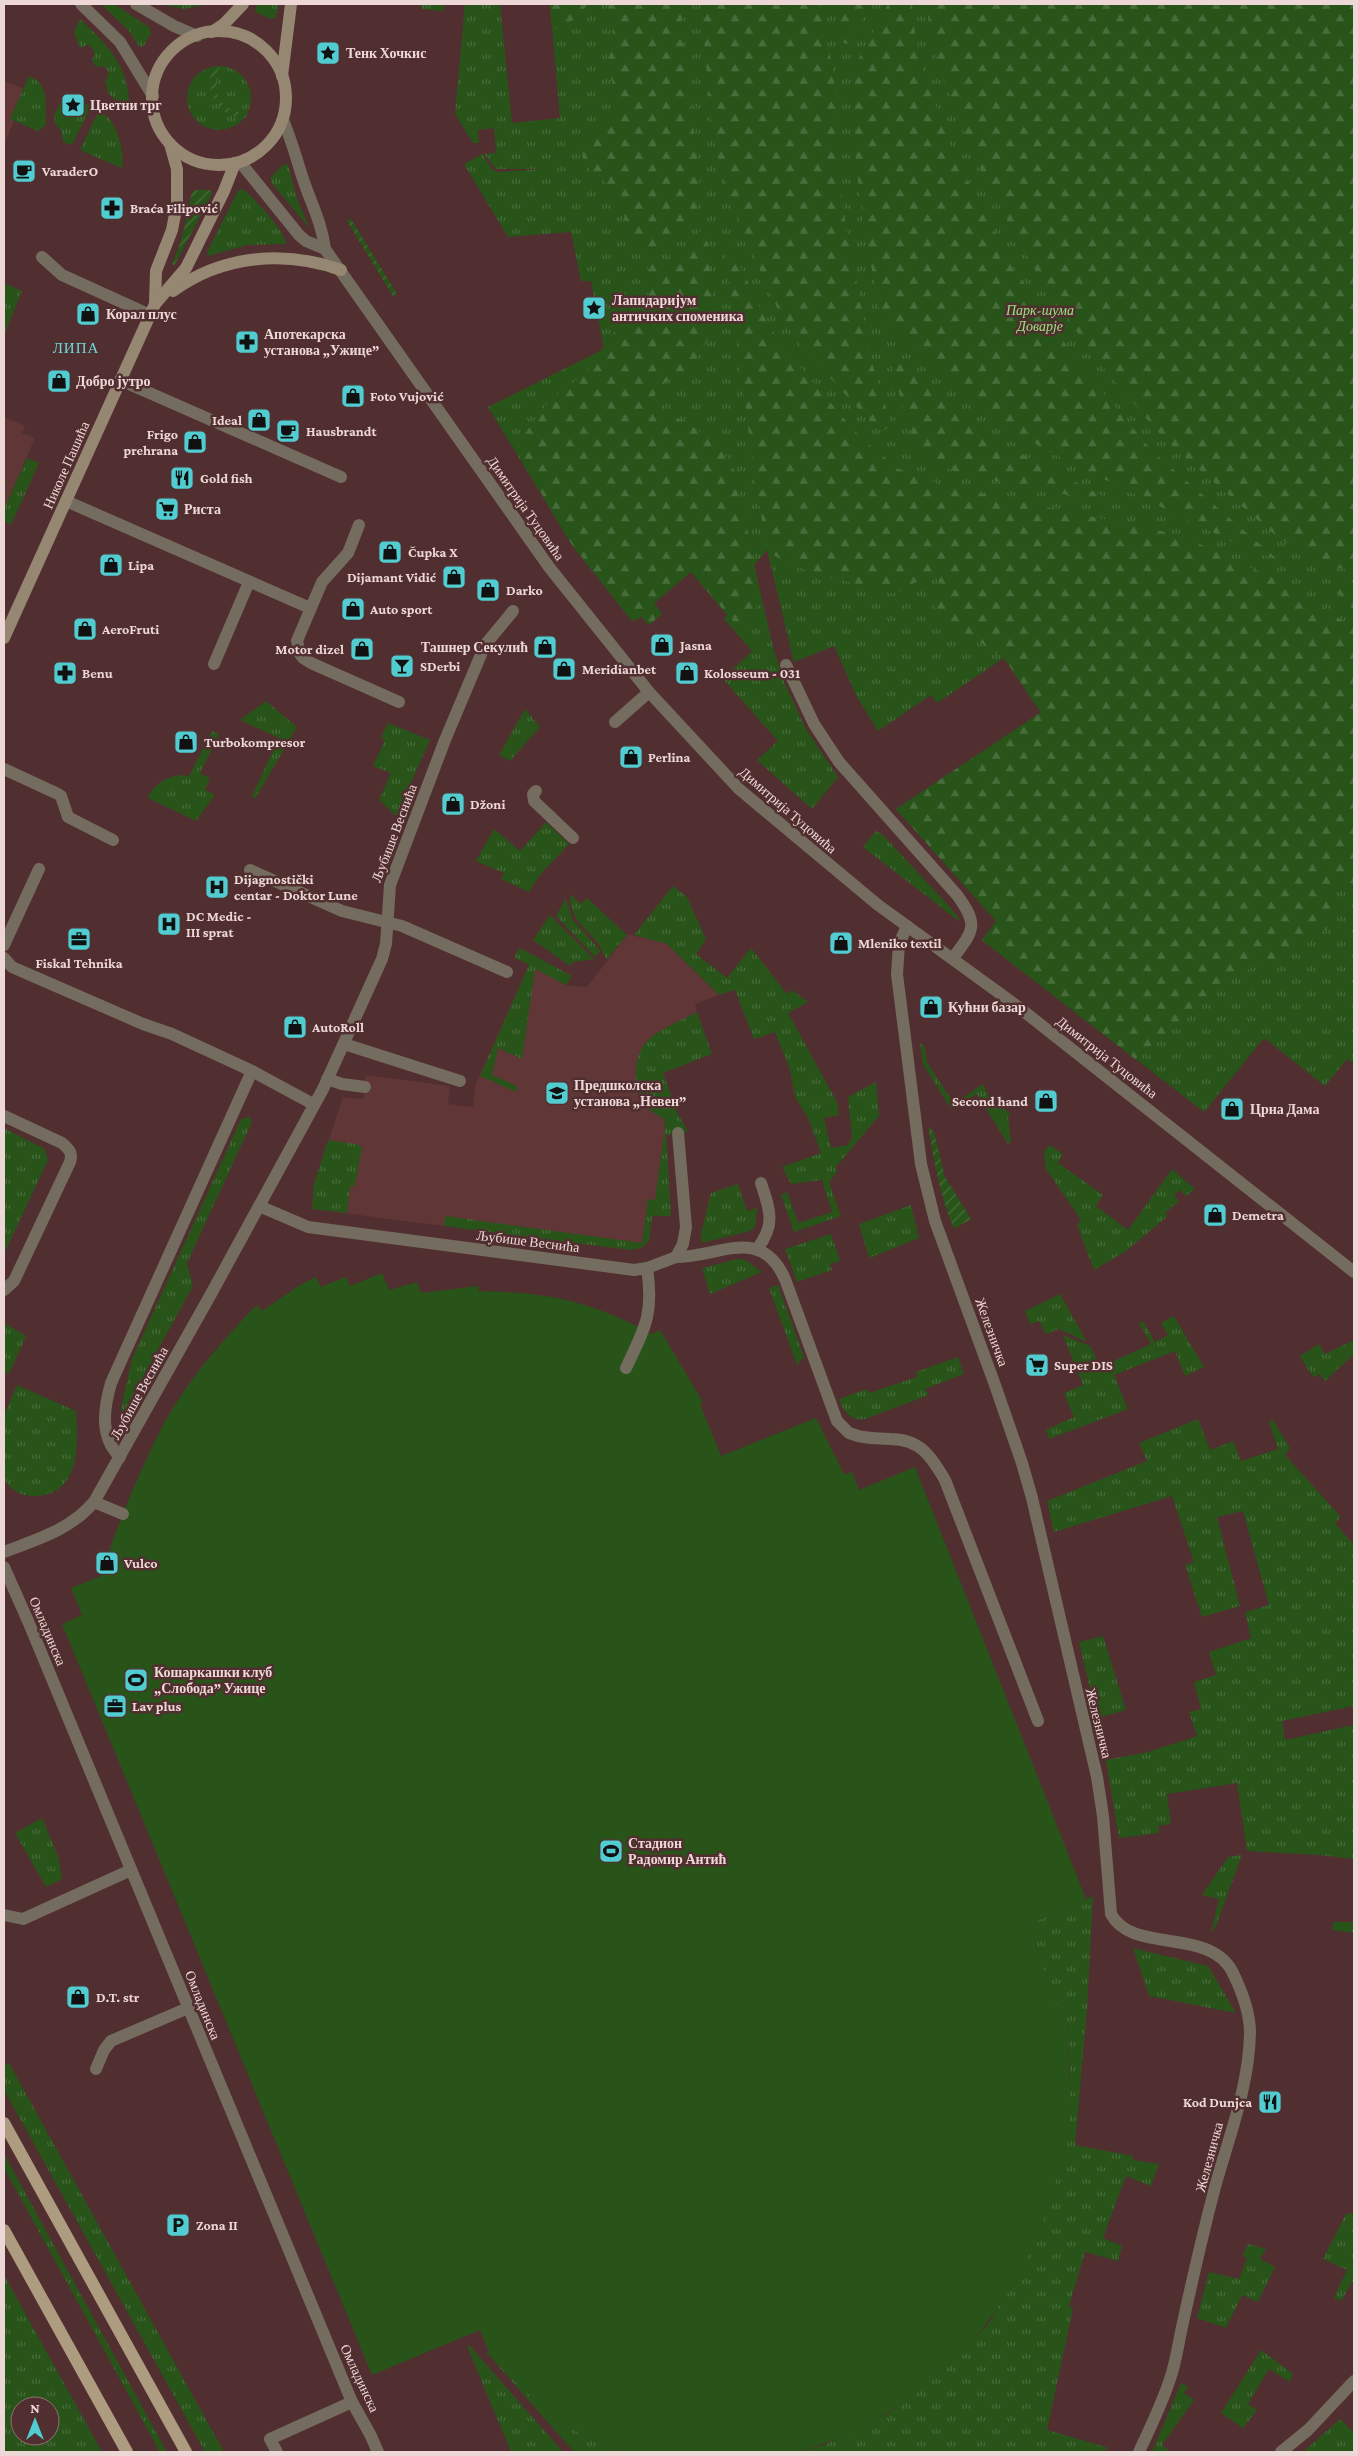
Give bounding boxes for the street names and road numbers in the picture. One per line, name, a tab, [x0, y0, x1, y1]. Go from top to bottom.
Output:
street label: Николе Пашића	[40, 418, 93, 511]
street label: Димитрија Туцовића	[484, 453, 568, 564]
street label: Димитрија Туцовића	[736, 763, 840, 857]
street label: Љубише Веснића	[368, 781, 420, 884]
street label: Димитрија Туцовића	[1053, 1013, 1161, 1102]
street label: Љубише Веснића	[476, 1227, 581, 1255]
street label: Железничка	[972, 1296, 1012, 1369]
street label: Љубише Веснића	[107, 1343, 171, 1442]
street label: Омладинска	[26, 1594, 70, 1669]
street label: Железничка	[1083, 1686, 1116, 1761]
street label: Омладинска	[182, 1968, 224, 2043]
street label: Железничка	[1192, 2120, 1226, 2194]
street label: Омладинска	[337, 2341, 383, 2415]

